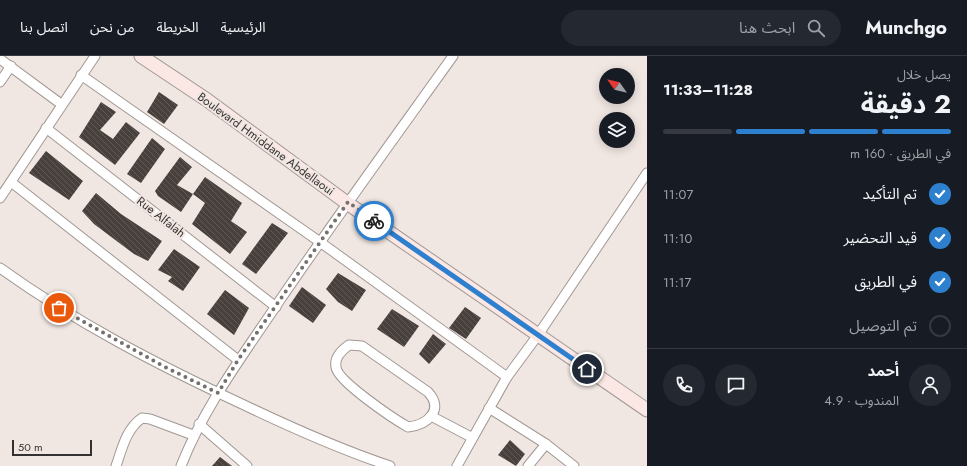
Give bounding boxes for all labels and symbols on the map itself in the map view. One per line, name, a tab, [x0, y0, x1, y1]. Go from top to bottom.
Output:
north arrow	[599, 68, 635, 104]
street label: Boulevard Hmiddane Abdellaoui	[194, 88, 338, 200]
street label: Rue Alfalah	[133, 192, 189, 242]
courier	[354, 201, 394, 241]
pin	[42, 291, 76, 325]
pin	[570, 352, 604, 386]
scale bar	[12, 438, 92, 457]

